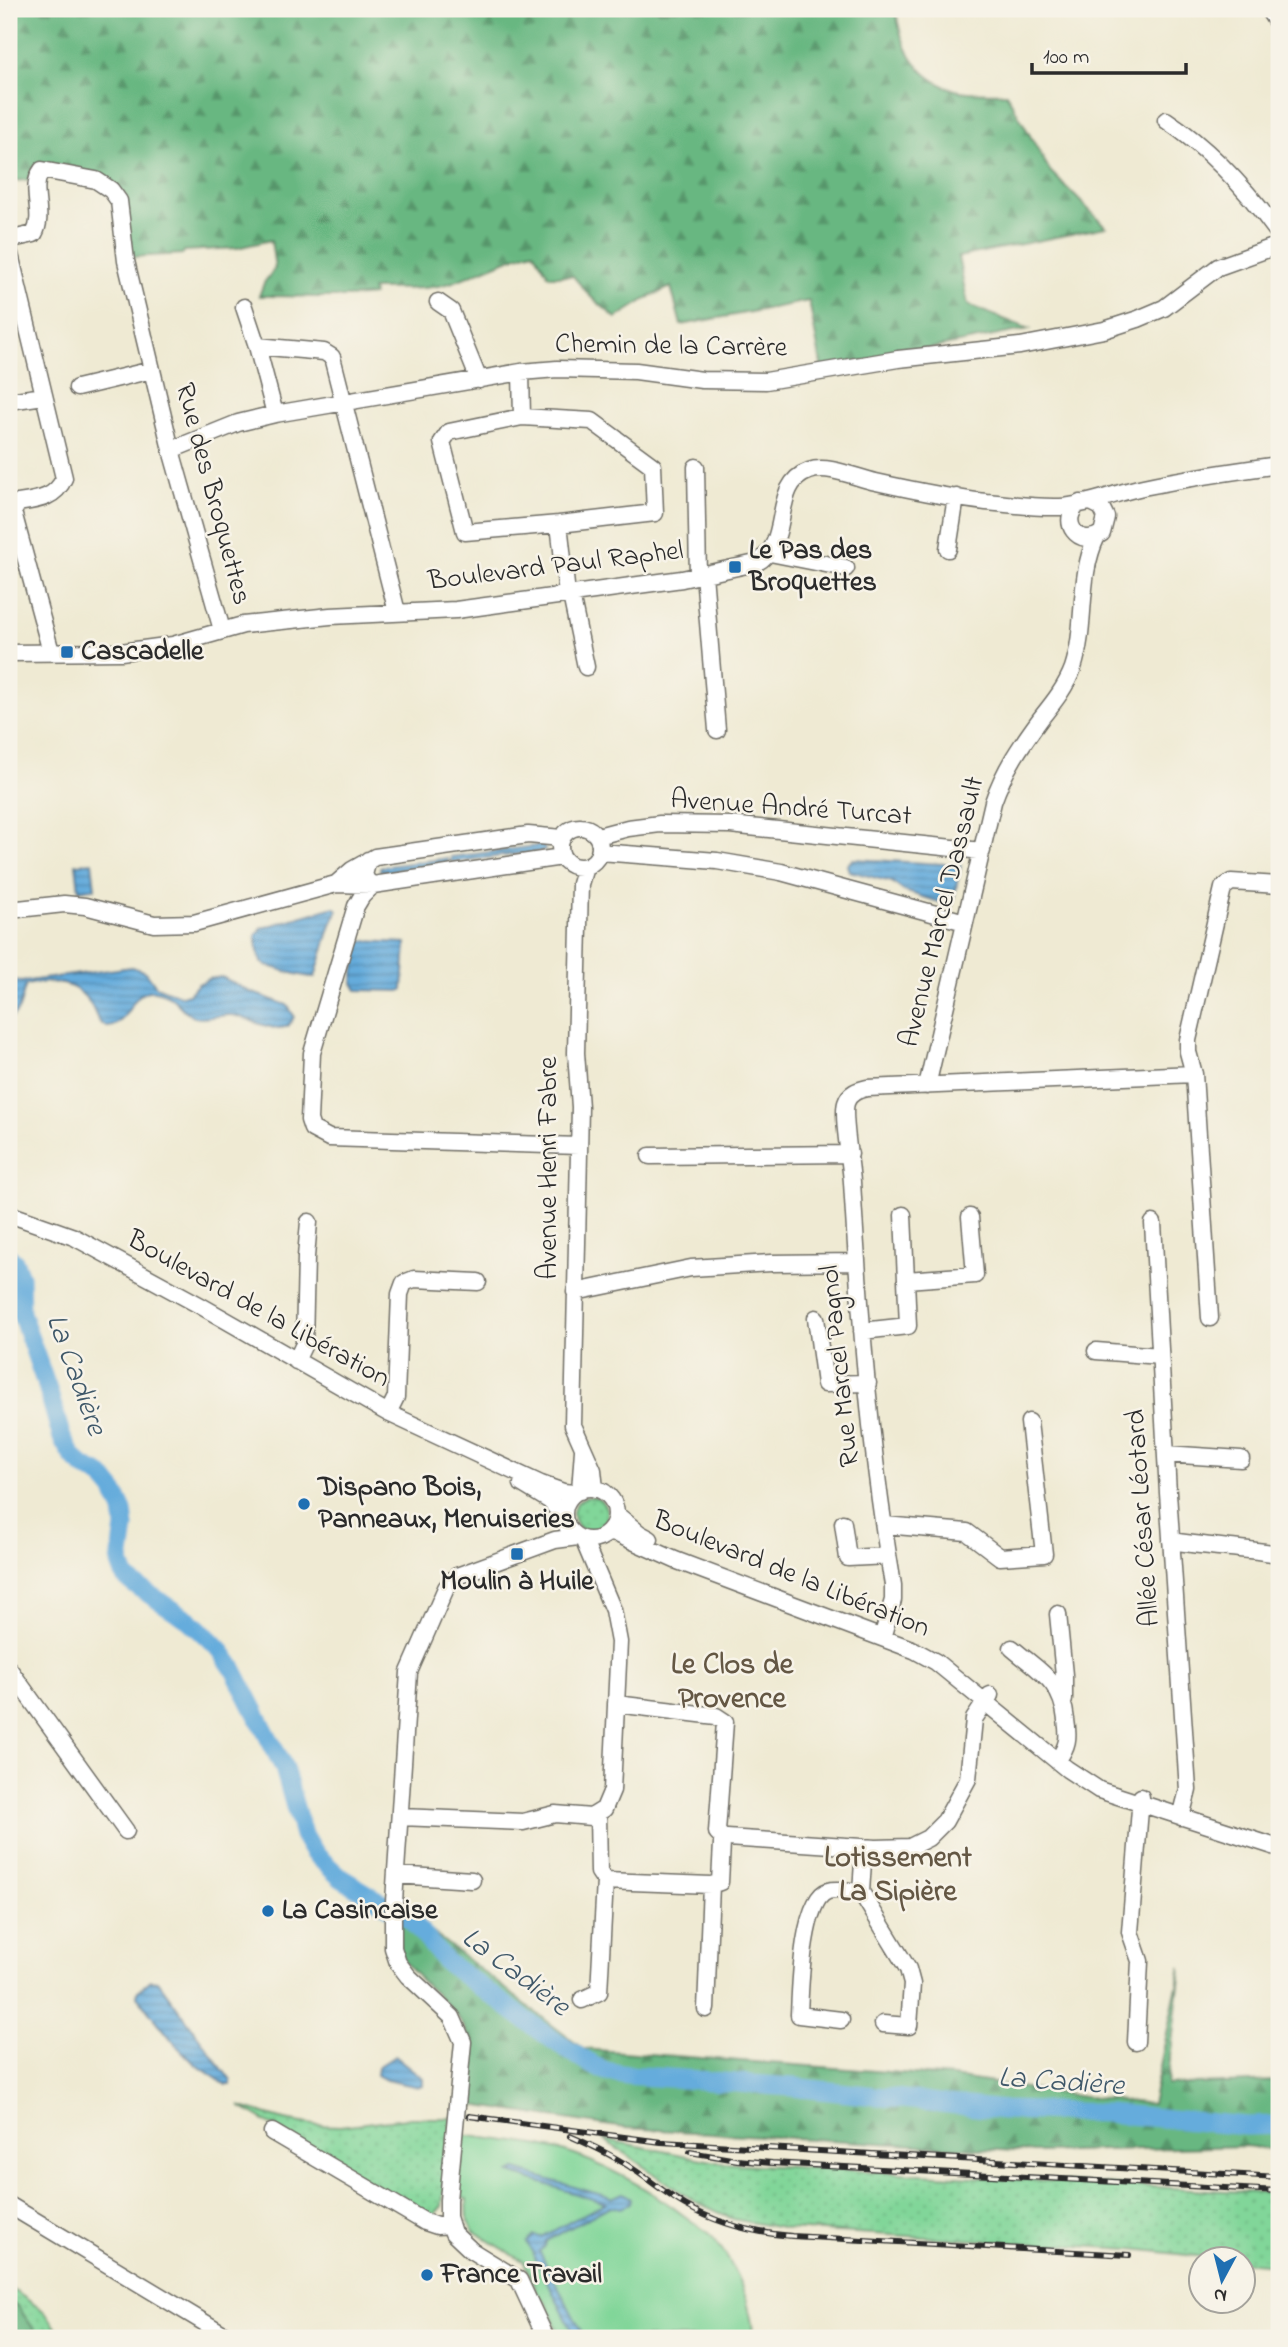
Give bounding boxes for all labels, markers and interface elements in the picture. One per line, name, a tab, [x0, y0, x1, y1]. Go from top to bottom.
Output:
scale bar	[1032, 32, 1186, 76]
text: 100 m	[1043, 43, 1089, 73]
street label: Chemin de la Carrère	[554, 324, 788, 370]
street label: Rue des Broquettes	[163, 378, 261, 610]
street label: Boulevard Paul Raphel	[425, 531, 686, 603]
place label: Le Pas des Broquettes	[747, 531, 877, 604]
marker: Le Pas des Broquettes	[727, 559, 743, 575]
place label: Cascadelle	[81, 632, 205, 673]
marker: Cascadelle	[59, 644, 75, 660]
street label: Avenue Marcel Dassault	[890, 772, 996, 1052]
street label: Avenue André Turcat	[669, 780, 913, 838]
street label: Avenue Henri Fabre	[529, 1056, 570, 1280]
street label: Boulevard de la Libération	[118, 1220, 397, 1400]
street label: Rue Marcel Pagnol	[810, 1263, 872, 1469]
water label: La Cadière	[33, 1308, 118, 1443]
street label: Allée César Léotard	[1116, 1408, 1172, 1628]
place label: Dispano Bois, Panneaux, Menuiseries	[316, 1468, 575, 1541]
marker: Dispano Bois, Panneaux, Menuiseries	[296, 1496, 312, 1512]
street label: Boulevard de la Libération	[645, 1500, 936, 1649]
marker: Moulin à Huile	[509, 1546, 525, 1562]
place label: Moulin à Huile	[440, 1562, 595, 1603]
district label: Le Clos de Provence	[671, 1644, 795, 1722]
district label: Lotissement La Sipière	[824, 1837, 973, 1915]
place label: La Casincaise	[282, 1891, 439, 1932]
marker: La Casincaise	[260, 1903, 276, 1919]
water label: La Cadière	[451, 1918, 580, 2029]
water label: La Cadière	[997, 2057, 1127, 2109]
north arrow	[1186, 2246, 1256, 2316]
place label: France Travail	[439, 2255, 602, 2296]
marker: France Travail	[419, 2267, 435, 2283]
text: N	[1212, 2280, 1228, 2309]

